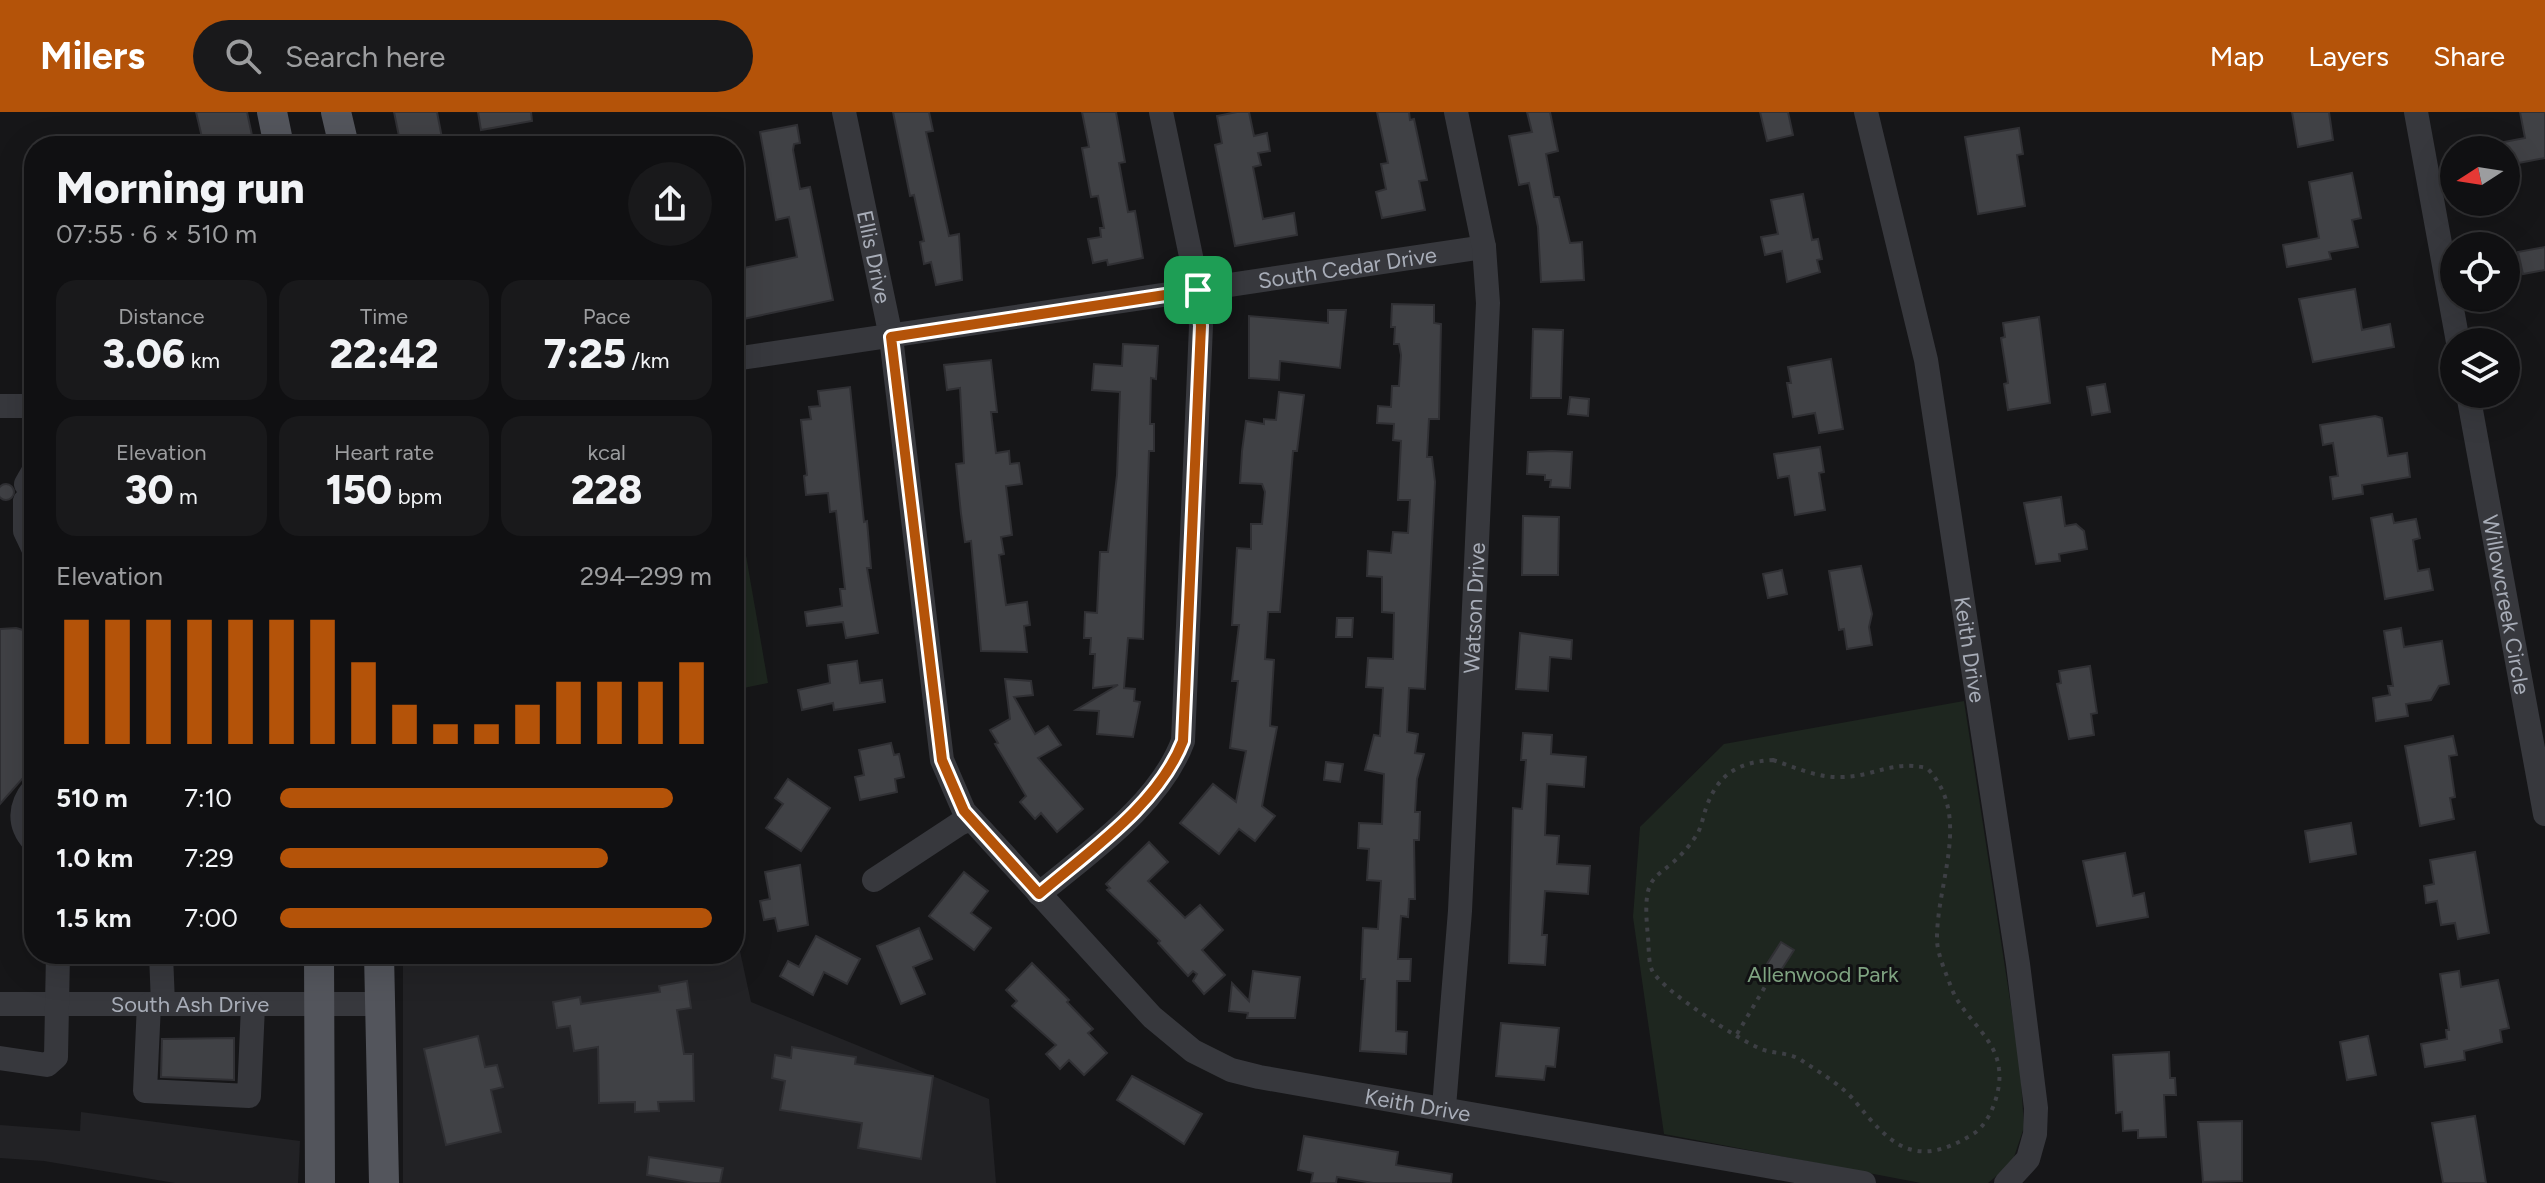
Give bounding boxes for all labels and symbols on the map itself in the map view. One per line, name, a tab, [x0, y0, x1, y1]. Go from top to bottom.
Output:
north arrow	[2440, 136, 2520, 216]
street label: Ellis Drive	[851, 208, 897, 306]
street label: South Cedar Drive	[1256, 241, 1438, 295]
pin	[1164, 256, 1232, 324]
street label: Willowcreek Circle	[2476, 513, 2536, 697]
street label: Watson Drive	[1458, 542, 1491, 674]
street label: Keith Drive	[1948, 595, 1991, 705]
park label: Allenwood Park	[1747, 961, 1899, 988]
street label: South Ash Drive	[111, 991, 269, 1018]
street label: Keith Drive	[1362, 1083, 1473, 1128]

